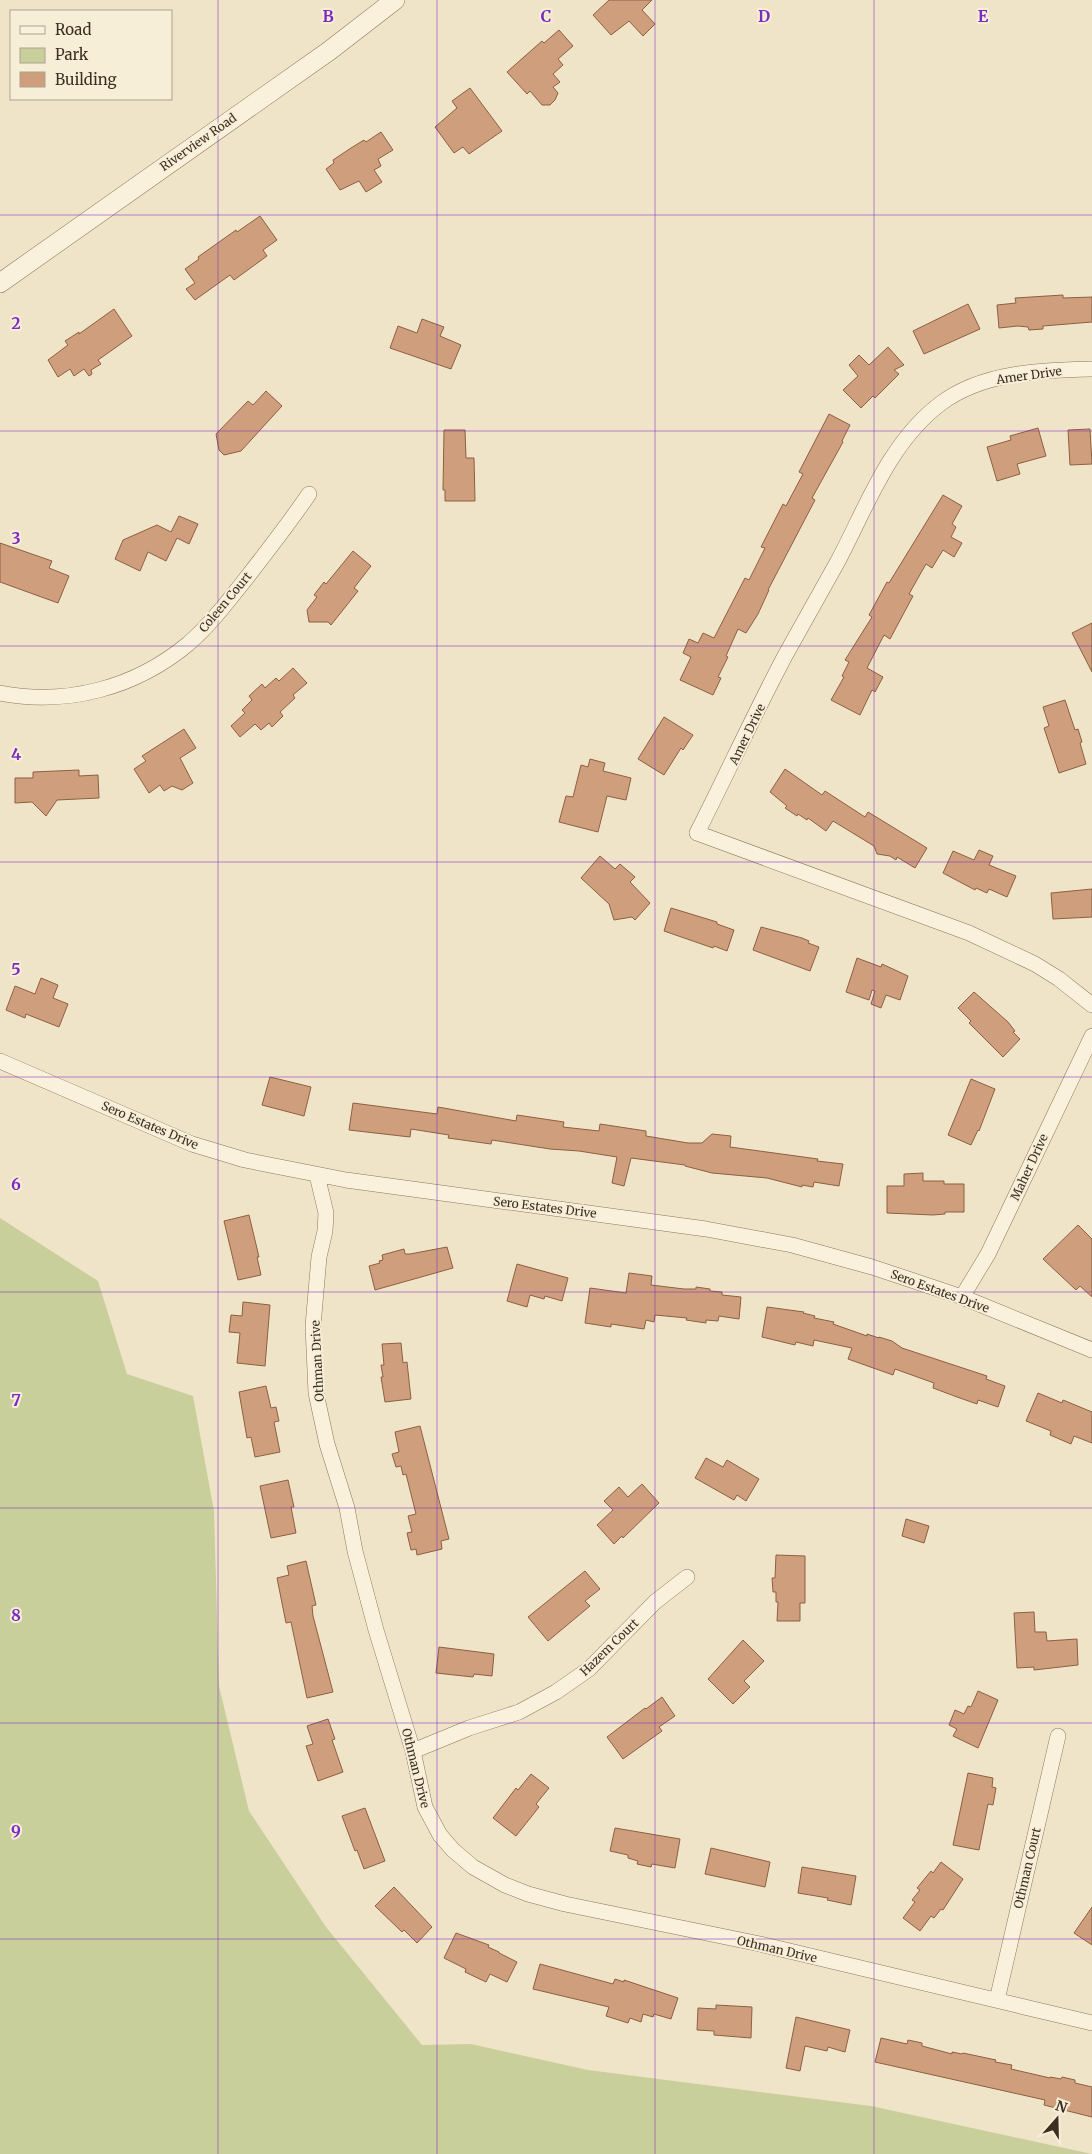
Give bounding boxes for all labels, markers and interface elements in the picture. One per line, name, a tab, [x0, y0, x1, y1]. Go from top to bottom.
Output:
text: B	[322, 6, 334, 26]
text: C	[541, 6, 551, 26]
text: D	[758, 6, 770, 26]
text: E	[978, 6, 989, 26]
legend	[10, 10, 172, 100]
text: Road	[55, 20, 91, 39]
text: Park	[55, 45, 89, 64]
text: Building	[55, 70, 117, 89]
street label: Riverview Road	[157, 110, 239, 174]
text: 2	[11, 313, 21, 333]
street label: Amer Drive	[994, 363, 1063, 387]
text: 3	[11, 528, 21, 548]
street label: Coleen Court	[195, 569, 255, 635]
street label: Amer Drive	[725, 701, 768, 768]
text: 4	[11, 744, 21, 764]
text: 5	[11, 959, 21, 979]
street label: Sero Estates Drive	[99, 1098, 201, 1152]
street label: Maher Drive	[1007, 1131, 1051, 1203]
text: 6	[11, 1174, 21, 1194]
street label: Sero Estates Drive	[492, 1193, 598, 1221]
street label: Sero Estates Drive	[889, 1266, 991, 1316]
street label: Othman Drive	[307, 1320, 327, 1402]
text: 7	[11, 1390, 21, 1410]
text: 8	[11, 1605, 21, 1625]
street label: Hazem Court	[577, 1615, 642, 1679]
street label: Othman Drive	[399, 1727, 433, 1809]
text: 9	[11, 1821, 21, 1841]
street label: Othman Court	[1010, 1826, 1044, 1910]
street label: Othman Drive	[736, 1933, 818, 1965]
north arrow	[1032, 2094, 1082, 2144]
text: N	[1053, 2096, 1070, 2117]

